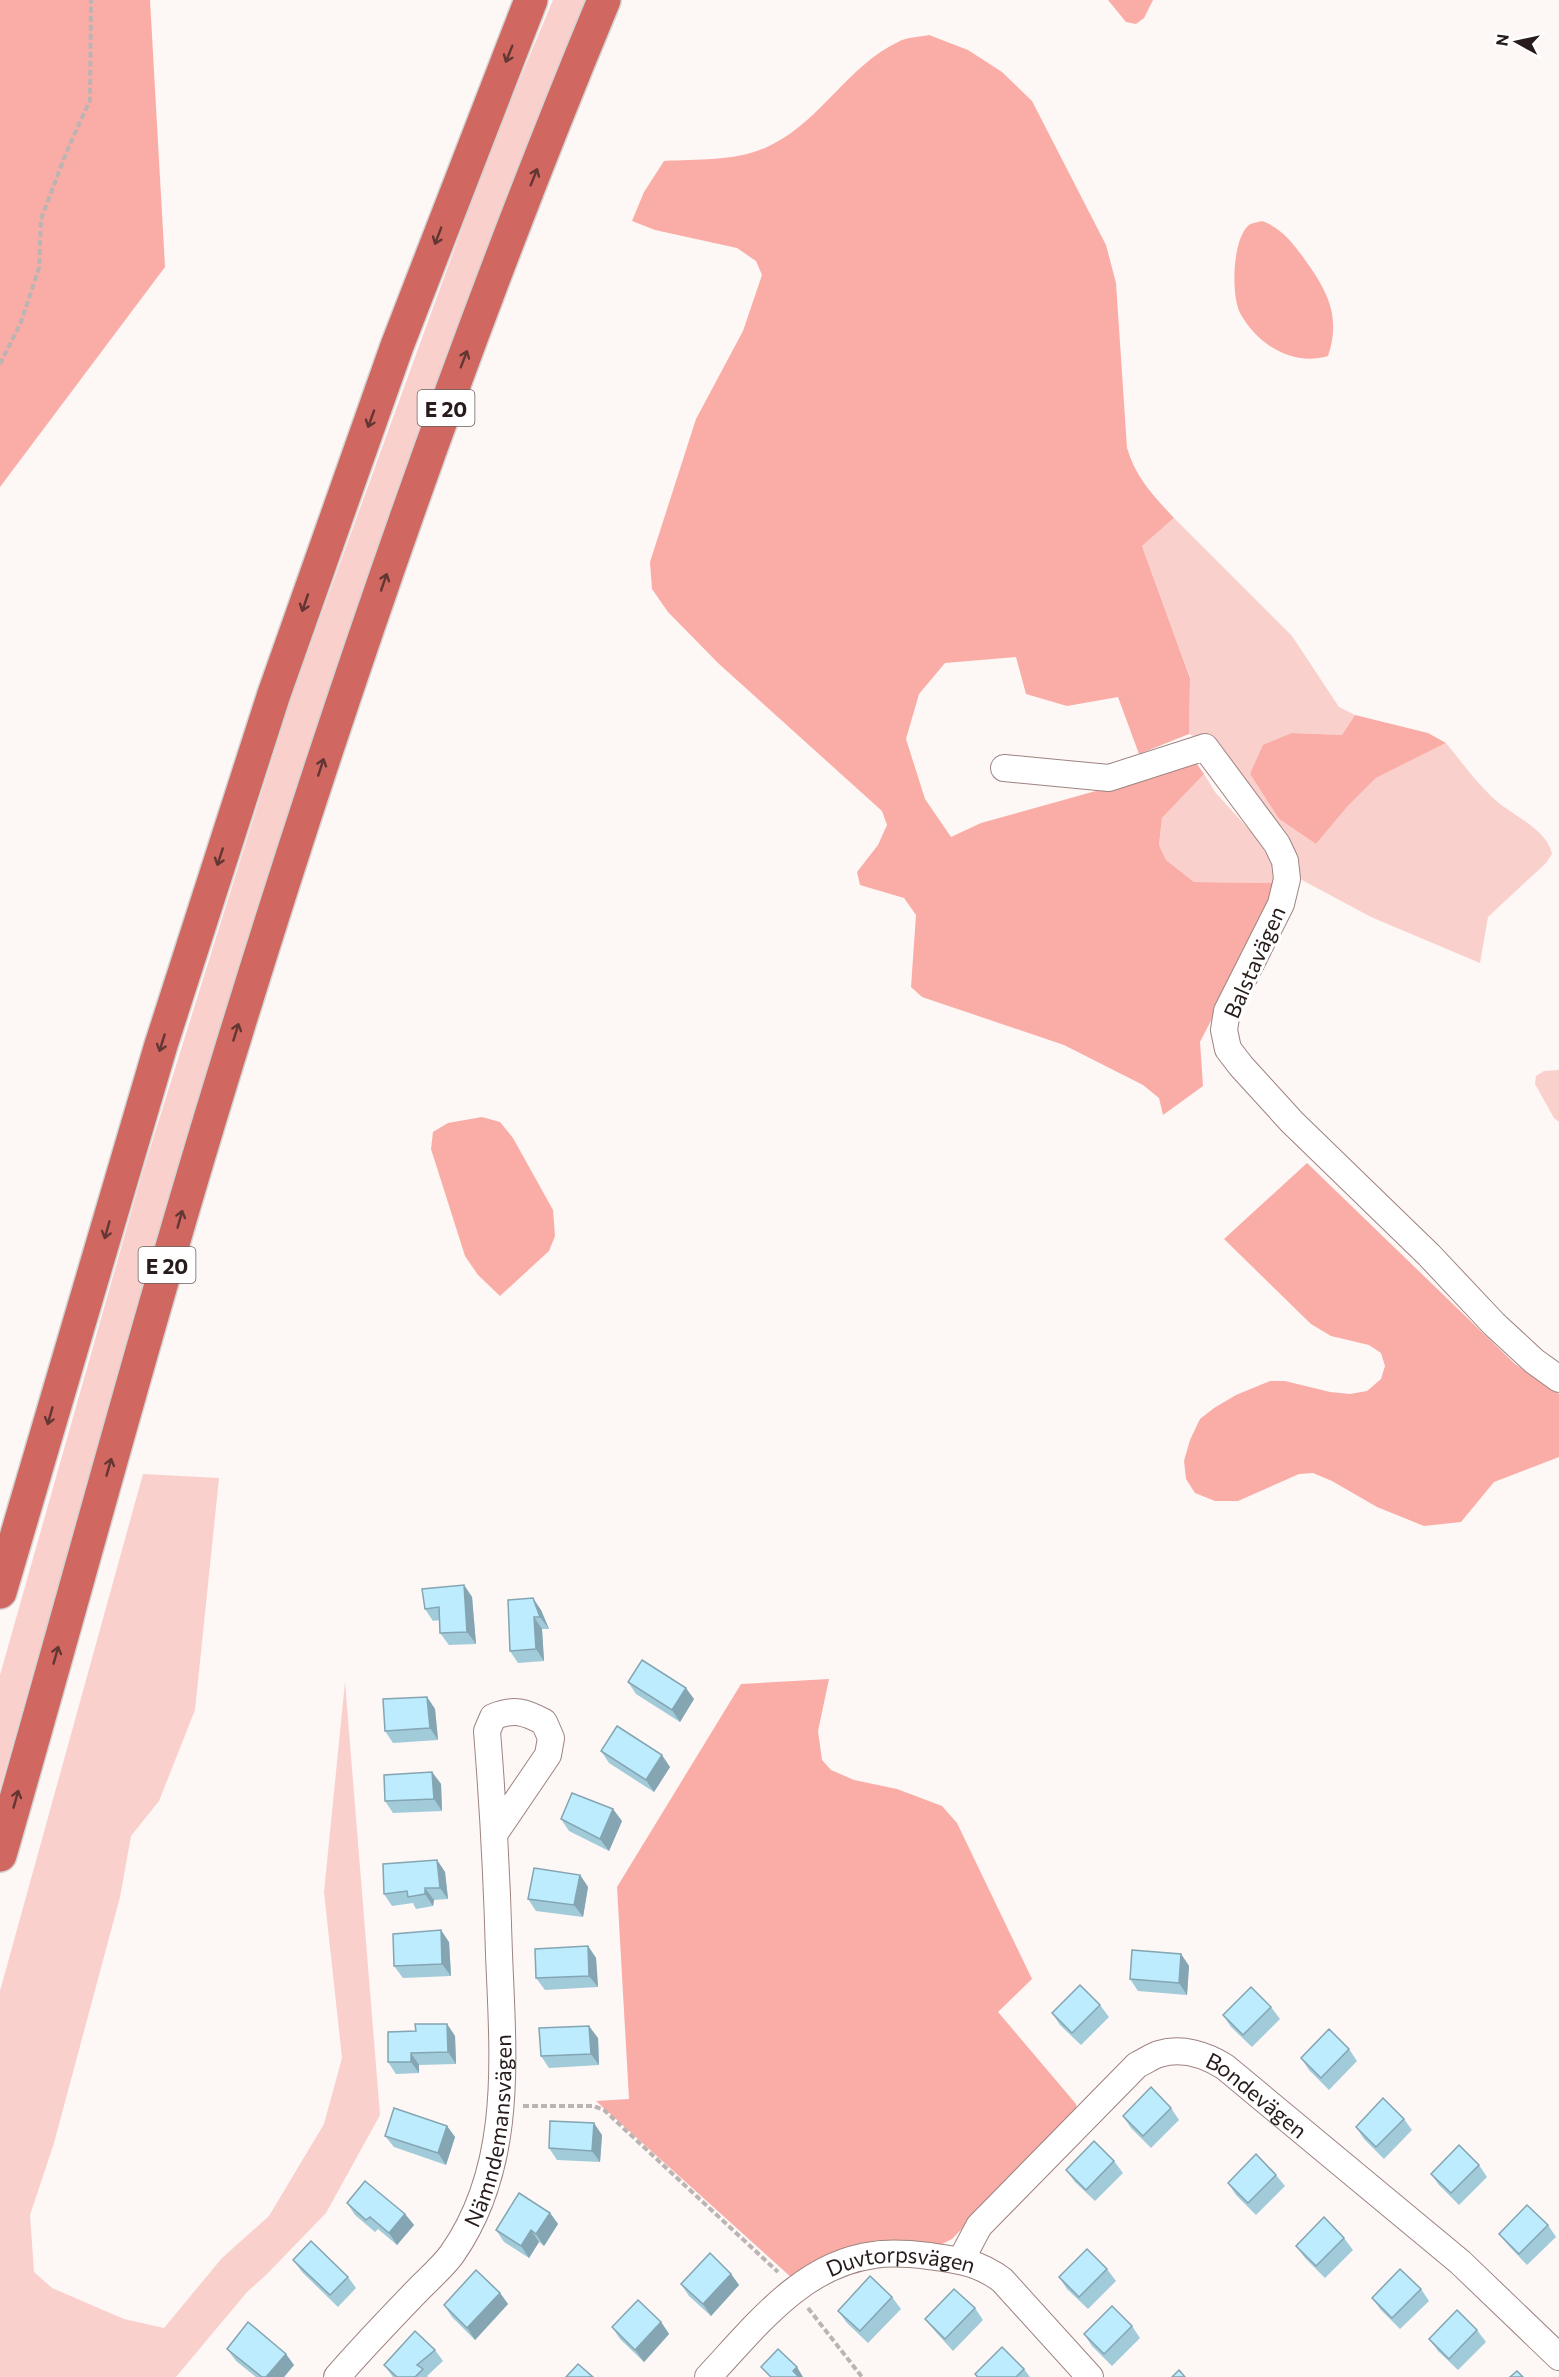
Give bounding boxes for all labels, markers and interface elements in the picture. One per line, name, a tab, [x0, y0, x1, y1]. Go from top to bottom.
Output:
north arrow	[1487, 12, 1547, 72]
text: N	[1491, 33, 1512, 47]
one-way arrow	[503, 45, 514, 63]
one-way arrow	[529, 168, 540, 187]
one-way arrow	[432, 226, 443, 245]
one-way arrow	[460, 350, 471, 369]
road number: E 20	[418, 390, 474, 426]
one-way arrow	[364, 409, 375, 428]
one-way arrow	[379, 573, 390, 592]
one-way arrow	[299, 593, 310, 612]
one-way arrow	[317, 758, 328, 777]
one-way arrow	[214, 847, 225, 866]
street label: Balstavägen	[1217, 902, 1291, 1022]
one-way arrow	[231, 1023, 242, 1042]
one-way arrow	[156, 1033, 167, 1052]
one-way arrow	[175, 1210, 186, 1229]
one-way arrow	[101, 1220, 112, 1239]
road number: E 20	[138, 1247, 195, 1283]
one-way arrow	[44, 1406, 55, 1425]
one-way arrow	[103, 1458, 115, 1477]
one-way arrow	[51, 1646, 62, 1665]
one-way arrow	[11, 1790, 22, 1809]
street label: Nämndemansvägen	[457, 2034, 516, 2231]
street label: Bondevägen	[1202, 2046, 1313, 2143]
street label: Duvtorpsvägen	[821, 2240, 979, 2282]

